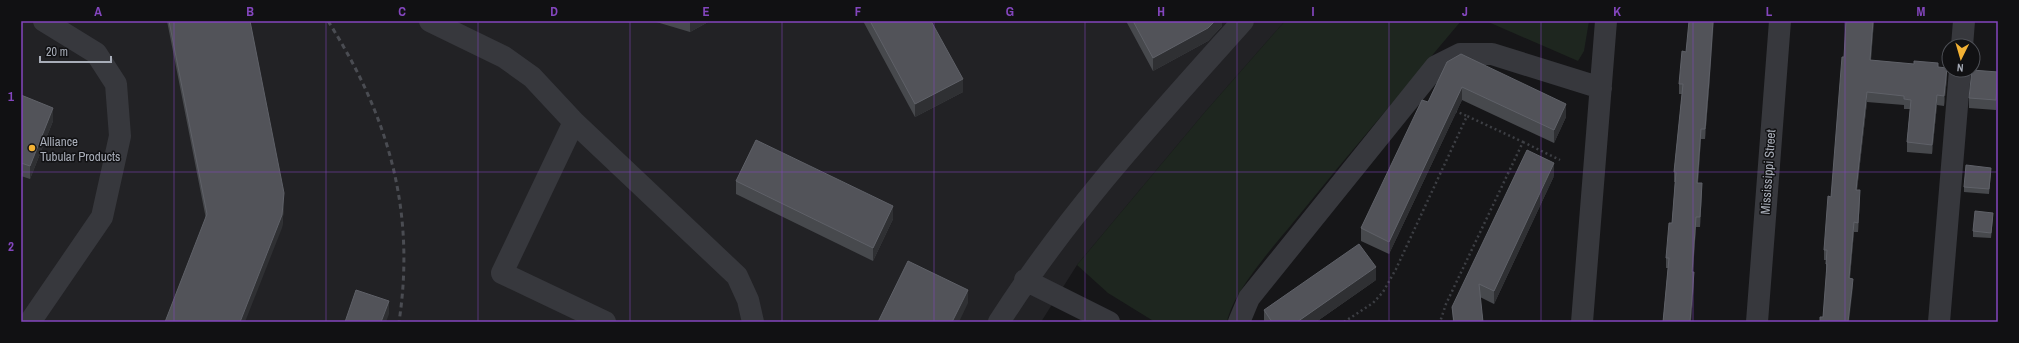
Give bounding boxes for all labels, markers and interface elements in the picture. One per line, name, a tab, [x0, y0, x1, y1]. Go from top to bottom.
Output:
text: A	[94, 3, 102, 20]
text: B	[246, 3, 254, 20]
text: C	[398, 3, 406, 20]
text: D	[550, 3, 558, 20]
text: E	[702, 3, 710, 20]
text: F	[855, 3, 862, 20]
text: G	[1006, 3, 1014, 20]
text: H	[1157, 3, 1165, 20]
text: I	[1312, 3, 1315, 20]
text: J	[1462, 3, 1468, 20]
text: K	[1613, 3, 1621, 20]
text: L	[1766, 3, 1773, 20]
text: M	[1917, 3, 1926, 20]
scale bar	[40, 38, 111, 64]
north arrow	[1941, 38, 1981, 78]
text: 20 m	[46, 44, 68, 60]
text: N	[1956, 61, 1964, 75]
text: 1	[8, 88, 14, 105]
street label: Mississippi Street	[1757, 129, 1779, 215]
place label: Alliance Tubular Products	[39, 133, 120, 165]
marker: Alliance Tubular Products	[27, 143, 37, 153]
text: 2	[8, 238, 14, 255]

